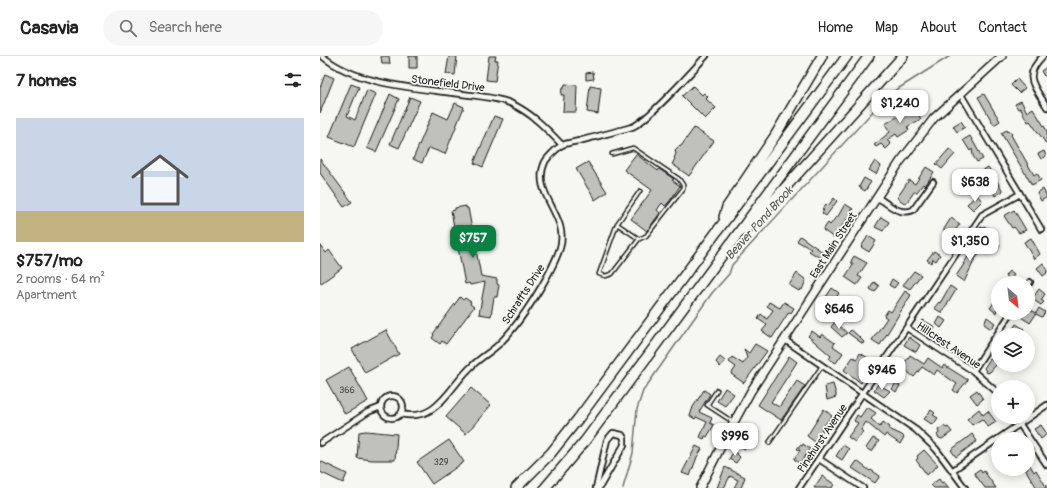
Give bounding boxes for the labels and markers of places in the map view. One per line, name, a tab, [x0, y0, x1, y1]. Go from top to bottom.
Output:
pin: $1,240	[867, 90, 933, 124]
pin: $638	[951, 169, 999, 203]
pin: $757	[449, 225, 497, 259]
pin: $1,350	[937, 228, 1003, 262]
pin: $646	[815, 296, 863, 330]
pin: $946	[858, 357, 906, 391]
pin: $996	[711, 423, 759, 457]

